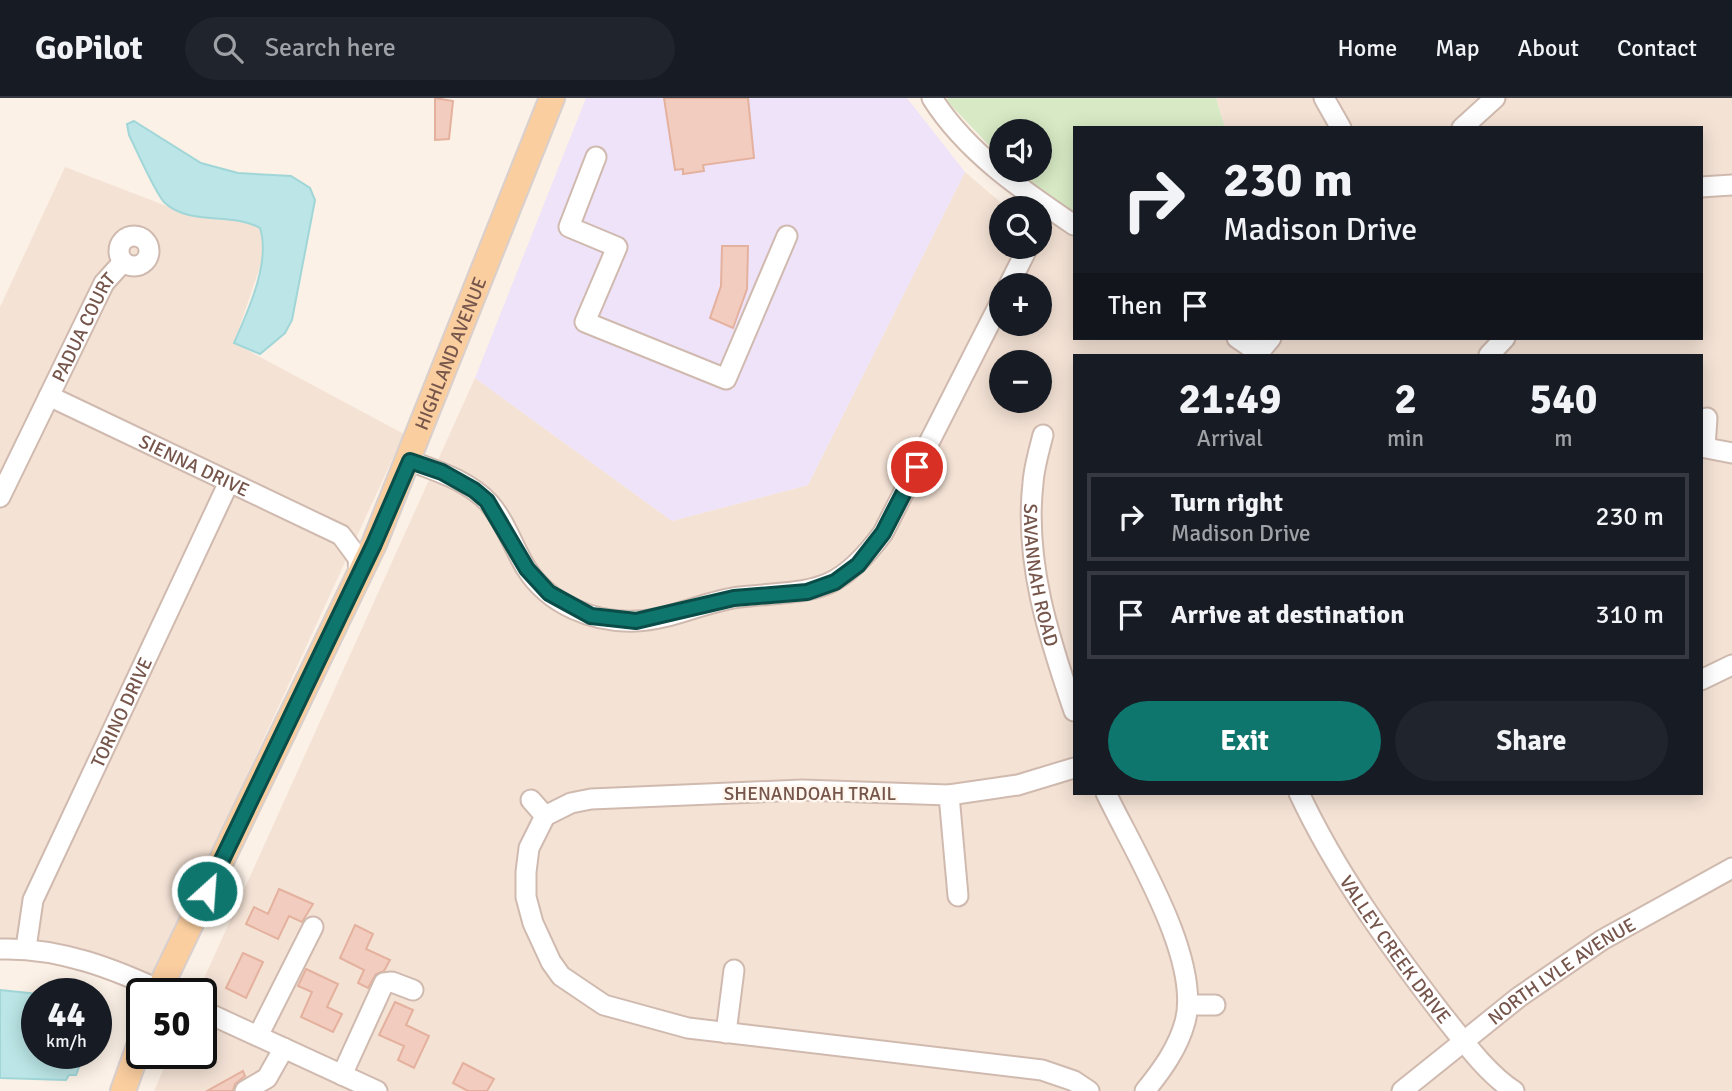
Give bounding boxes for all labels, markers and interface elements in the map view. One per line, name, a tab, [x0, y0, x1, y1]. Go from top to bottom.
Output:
search box	[185, 17, 675, 80]
text: GoPilot	[35, 28, 143, 69]
icon: search	[209, 29, 247, 67]
text: Search here	[265, 32, 396, 64]
text: Home	[1337, 33, 1397, 63]
text: Map	[1435, 33, 1480, 63]
text: About	[1518, 33, 1579, 63]
text: Contact	[1617, 33, 1697, 63]
map controls	[989, 119, 1052, 413]
button: sound	[989, 119, 1052, 182]
text: 230 m	[1223, 150, 1353, 210]
icon: right	[1108, 154, 1199, 245]
button: search	[989, 196, 1052, 259]
text: Madison Drive	[1223, 210, 1417, 249]
street label: PADUA COURT	[47, 267, 121, 386]
street label: HIGHLAND AVENUE	[410, 273, 492, 434]
button: +	[989, 273, 1052, 336]
icon: arrive	[1176, 287, 1214, 325]
text: Then	[1108, 290, 1162, 322]
button: −	[989, 350, 1052, 413]
text: 21:49	[1178, 374, 1282, 425]
text: 2	[1394, 374, 1417, 425]
text: 540	[1529, 374, 1598, 425]
text: Arrival	[1197, 424, 1263, 453]
text: min	[1387, 424, 1424, 453]
text: m	[1554, 424, 1573, 453]
street label: SIENNA DRIVE	[135, 430, 253, 503]
pin	[887, 437, 947, 497]
icon: arrive	[898, 448, 936, 486]
text: Turn right	[1171, 487, 1283, 519]
icon: right	[1112, 498, 1150, 536]
text: 230 m	[1595, 501, 1664, 533]
street label: SAVANNAH ROAD	[1018, 503, 1063, 649]
text: Madison Drive	[1171, 519, 1311, 548]
icon: arrive	[1112, 596, 1150, 634]
text: Arrive at destination	[1171, 599, 1404, 631]
text: 310 m	[1595, 599, 1664, 631]
street label: TORINO DRIVE	[86, 654, 158, 772]
button: Exit	[1108, 701, 1381, 781]
button: Share	[1395, 701, 1668, 781]
street label: SHENANDOAH TRAIL	[724, 782, 896, 806]
position arrow	[170, 854, 244, 928]
street label: VALLEY CREEK DRIVE	[1334, 871, 1456, 1029]
street label: NORTH LYLE AVENUE	[1483, 913, 1640, 1030]
speed limit sign: 50	[126, 978, 217, 1069]
text: 44	[48, 993, 85, 1036]
text: km/h	[46, 1030, 87, 1052]

